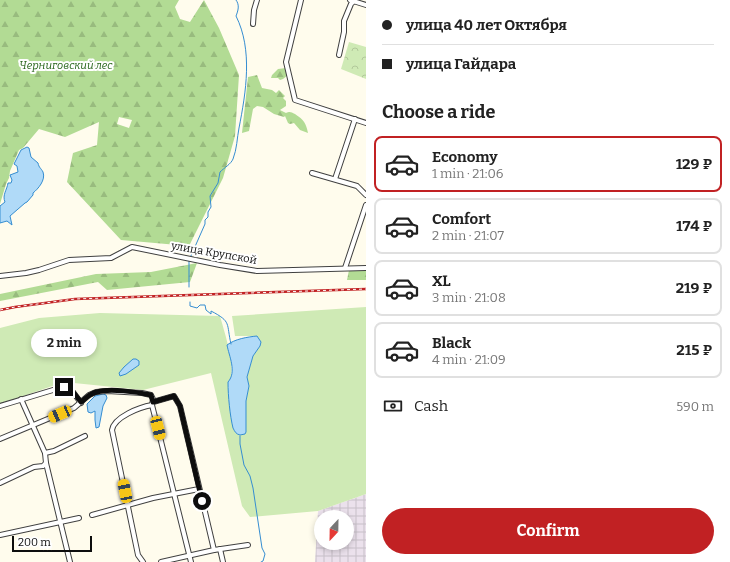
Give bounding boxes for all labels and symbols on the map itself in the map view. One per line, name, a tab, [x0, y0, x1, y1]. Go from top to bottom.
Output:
park label: Черниговский лес	[19, 59, 113, 72]
street label: улица Крупской	[169, 239, 258, 267]
callout: 2 min	[31, 329, 97, 357]
route end	[55, 378, 73, 396]
car	[47, 404, 73, 424]
car	[149, 415, 167, 441]
car	[117, 478, 133, 504]
route start	[193, 492, 211, 510]
north arrow	[314, 510, 354, 550]
scale bar	[12, 534, 92, 553]

